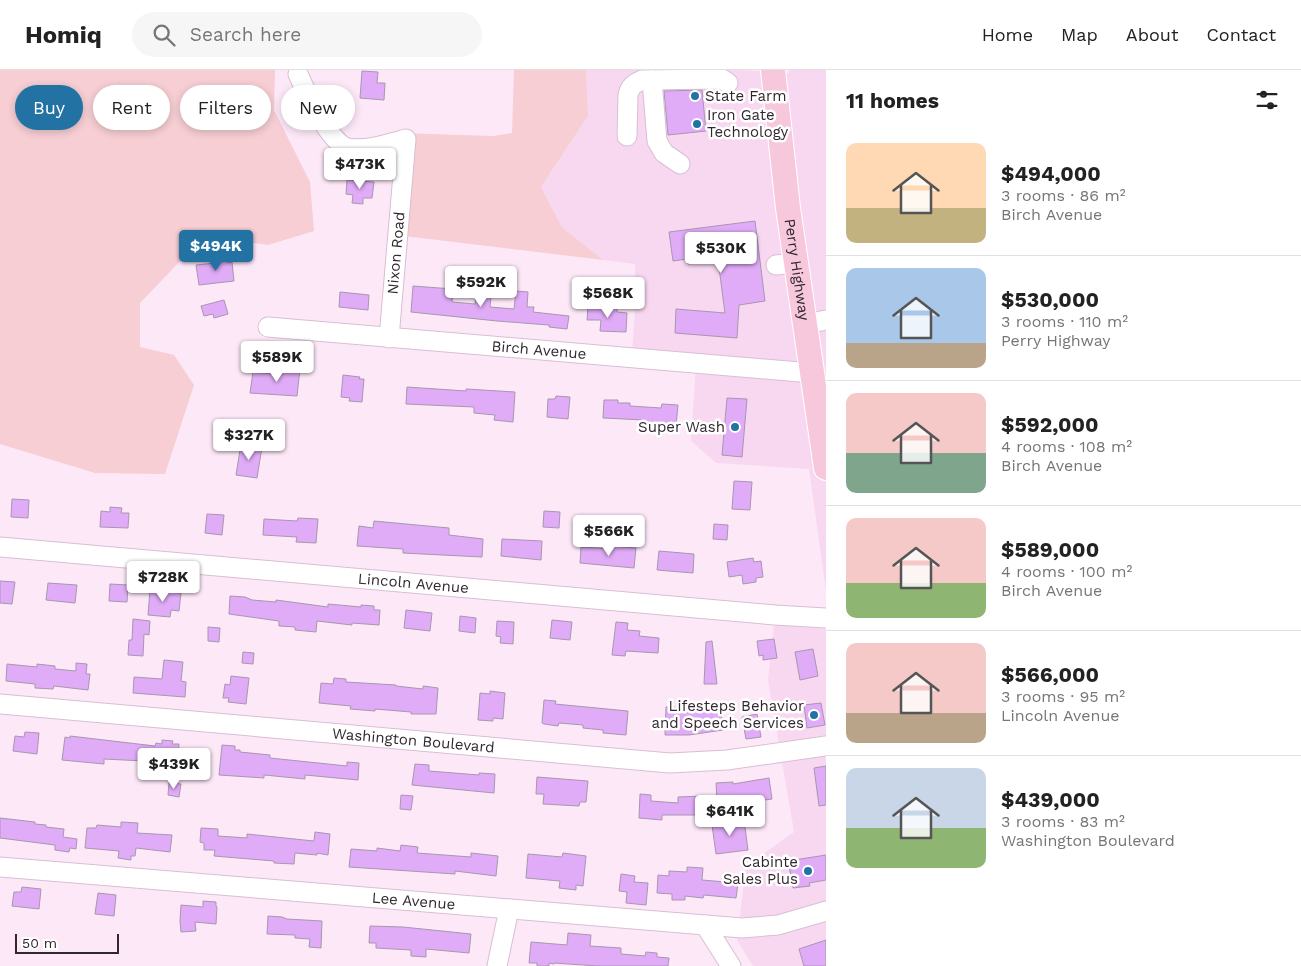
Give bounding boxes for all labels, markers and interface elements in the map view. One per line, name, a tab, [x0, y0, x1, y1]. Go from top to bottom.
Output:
search box	[132, 12, 482, 57]
text: Homiq	[25, 21, 102, 49]
icon: search	[150, 21, 178, 49]
text: Search here	[190, 23, 301, 46]
text: Home	[982, 24, 1033, 45]
text: Map	[1061, 24, 1098, 45]
text: About	[1126, 24, 1178, 45]
text: Contact	[1206, 24, 1276, 45]
chip: Buy	[15, 85, 83, 130]
chip: Rent	[93, 85, 170, 130]
chip: Filters	[180, 85, 271, 130]
chip: New	[281, 85, 355, 130]
icon: filters	[1253, 86, 1281, 114]
place label: State Farm	[705, 87, 786, 105]
text: 11 homes	[846, 88, 939, 113]
marker: State Farm	[689, 90, 701, 102]
place label: Iron Gate Technology	[707, 106, 789, 141]
marker: Iron Gate Technology	[691, 118, 703, 130]
pin: $473K	[325, 148, 395, 190]
text: $473K	[335, 154, 385, 173]
text: $494,000	[1001, 161, 1101, 186]
icon: home	[886, 163, 946, 223]
text: 3 rooms · 86 m²	[1001, 186, 1126, 205]
text: Birch Avenue	[1001, 205, 1102, 224]
street label: Nixon Road	[383, 211, 409, 295]
street label: Perry Highway	[781, 217, 813, 322]
pin: $494K	[181, 230, 251, 272]
pin: $530K	[686, 232, 756, 274]
text: $494K	[190, 236, 242, 255]
text: $530K	[696, 238, 746, 257]
pin: $592K	[446, 266, 516, 308]
text: $592K	[456, 272, 506, 291]
pin: $568K	[573, 276, 643, 319]
text: $568K	[583, 283, 633, 302]
text: $530,000	[1001, 287, 1099, 312]
icon: home	[886, 288, 946, 348]
text: 3 rooms · 110 m²	[1001, 312, 1128, 331]
text: Perry Highway	[1001, 331, 1111, 350]
street label: Birch Avenue	[491, 337, 587, 363]
pin: $589K	[242, 340, 312, 383]
text: $589K	[252, 347, 302, 366]
text: $592,000	[1001, 412, 1099, 437]
icon: home	[886, 413, 946, 473]
pin: $327K	[214, 418, 284, 461]
place label: Super Wash	[638, 418, 725, 436]
marker: Super Wash	[729, 421, 741, 433]
text: $327K	[224, 425, 274, 444]
text: 4 rooms · 108 m²	[1001, 437, 1132, 456]
text: Birch Avenue	[1001, 456, 1102, 475]
pin: $566K	[574, 514, 644, 557]
text: $566K	[584, 521, 634, 540]
text: $589,000	[1001, 537, 1099, 562]
icon: home	[886, 538, 946, 598]
pin: $728K	[128, 560, 198, 603]
text: 4 rooms · 100 m²	[1001, 562, 1132, 581]
text: $728K	[138, 567, 188, 586]
street label: Lincoln Avenue	[357, 569, 470, 597]
text: Birch Avenue	[1001, 581, 1102, 600]
text: $566,000	[1001, 662, 1099, 687]
icon: home	[886, 663, 946, 723]
text: 3 rooms · 95 m²	[1001, 687, 1125, 706]
place label: Lifesteps Behavior and Speech Services	[652, 697, 804, 732]
text: Lincoln Avenue	[1001, 706, 1120, 725]
marker: Lifesteps Behavior and Speech Services	[808, 709, 820, 721]
street label: Washington Boulevard	[331, 724, 495, 757]
pin: $439K	[139, 748, 209, 790]
text: $439K	[148, 754, 200, 773]
text: $439,000	[1001, 787, 1100, 812]
icon: home	[886, 788, 946, 848]
pin: $641K	[695, 794, 765, 837]
text: $641K	[706, 801, 754, 820]
text: 3 rooms · 83 m²	[1001, 812, 1125, 831]
text: Washington Boulevard	[1001, 831, 1175, 850]
place label: Cabinte Sales Plus	[723, 853, 798, 888]
marker: Cabinte Sales Plus	[802, 865, 814, 877]
street label: Lee Avenue	[371, 889, 456, 913]
scale bar	[15, 931, 119, 954]
text: 50 m	[22, 935, 57, 951]

